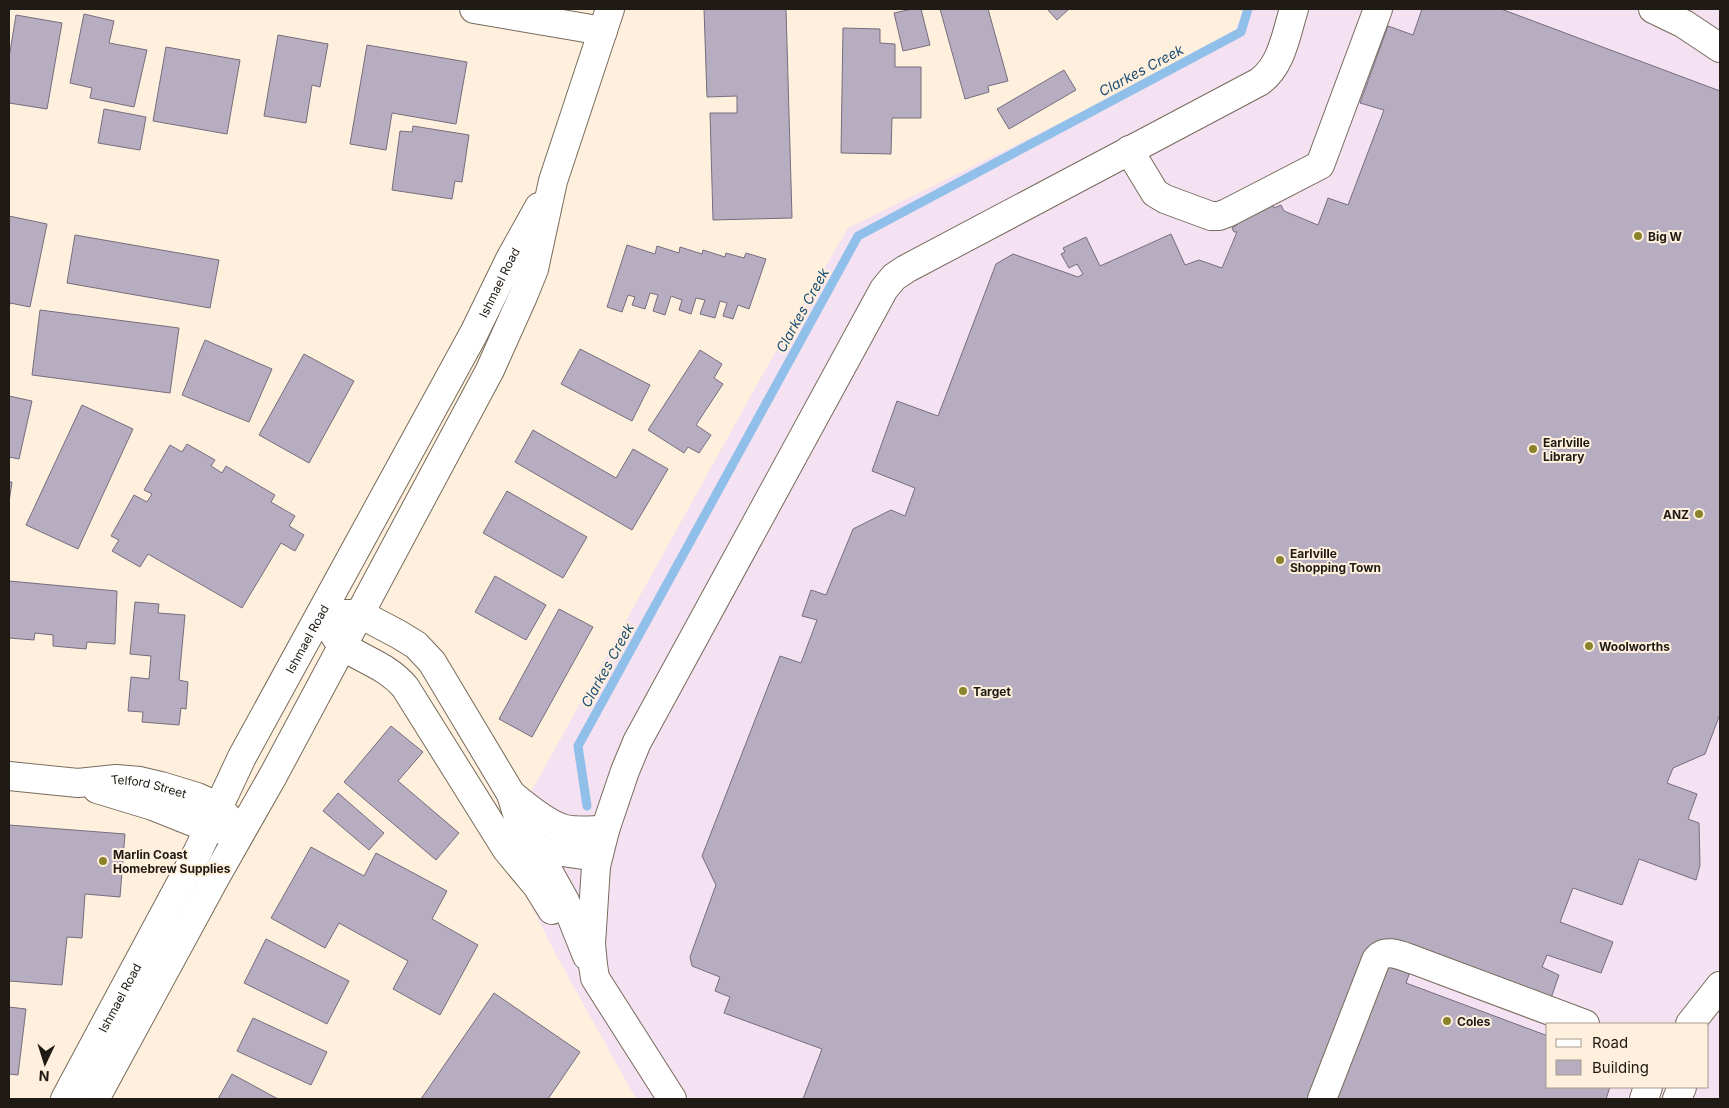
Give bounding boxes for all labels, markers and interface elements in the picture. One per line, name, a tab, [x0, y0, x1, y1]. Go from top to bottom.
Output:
water label: Clarkes Creek	[1096, 40, 1187, 99]
place label: Big W	[1648, 229, 1683, 244]
marker: Big W	[1632, 230, 1644, 242]
street label: Ishmael Road	[475, 245, 523, 320]
water label: Clarkes Creek	[772, 265, 832, 355]
place label: Earlville Library	[1543, 435, 1590, 464]
marker: Earlville Library	[1527, 443, 1539, 455]
place label: ANZ	[1663, 507, 1689, 522]
marker: ANZ	[1693, 508, 1705, 520]
place label: Earlville Shopping Town	[1290, 546, 1381, 575]
marker: Earlville Shopping Town	[1274, 554, 1286, 566]
street label: Ishmael Road	[282, 602, 332, 676]
water label: Clarkes Creek	[577, 620, 637, 710]
place label: Woolworths	[1599, 639, 1670, 654]
marker: Woolworths	[1583, 640, 1595, 652]
place label: Target	[973, 684, 1011, 699]
marker: Target	[957, 685, 969, 697]
street label: Telford Street	[110, 771, 188, 801]
place label: Marlin Coast Homebrew Supplies	[113, 847, 231, 876]
marker: Marlin Coast Homebrew Supplies	[97, 855, 109, 867]
street label: Ishmael Road	[95, 961, 144, 1035]
place label: Coles	[1457, 1014, 1491, 1029]
marker: Coles	[1441, 1015, 1453, 1027]
legend	[1546, 1023, 1709, 1088]
text: Road	[1592, 1033, 1628, 1052]
north arrow	[20, 1038, 70, 1088]
text: Building	[1592, 1058, 1649, 1077]
text: N	[38, 1068, 50, 1085]

